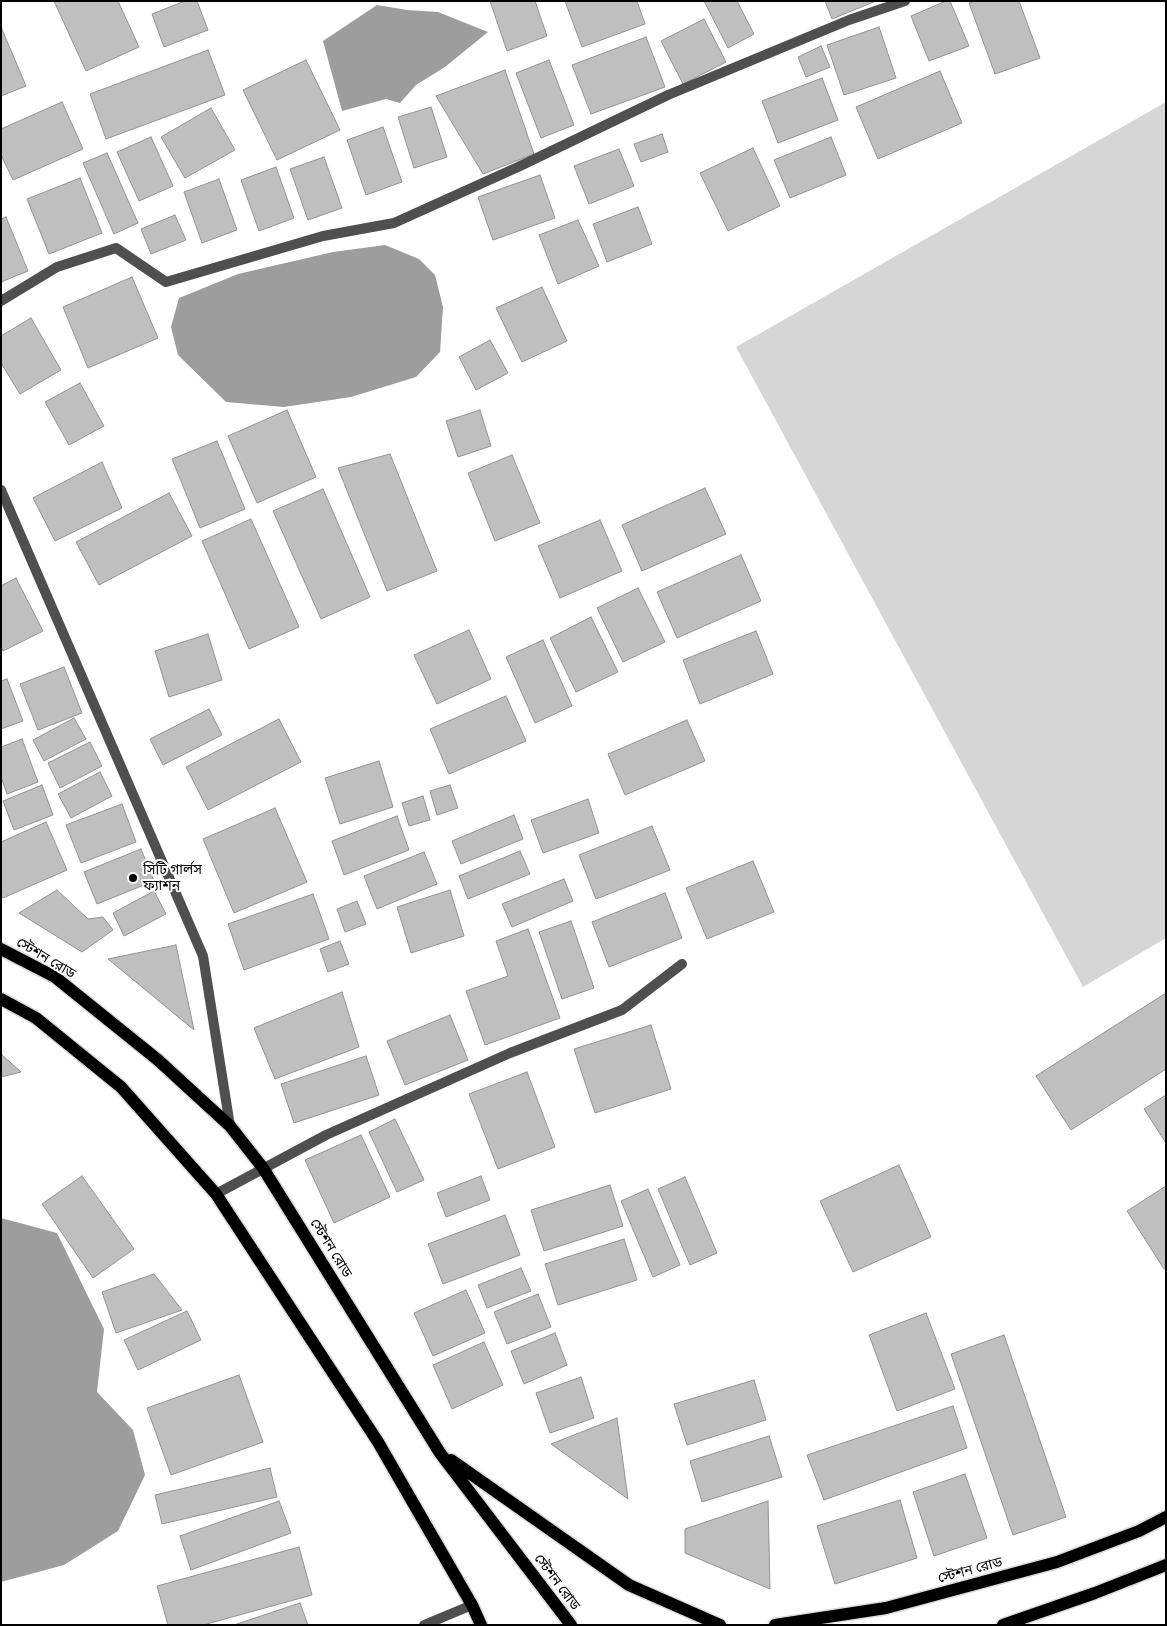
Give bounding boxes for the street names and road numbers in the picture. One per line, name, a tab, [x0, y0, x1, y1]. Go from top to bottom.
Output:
street label: স্টেশন রোড	[13, 934, 79, 982]
street label: স্টেশন রোড	[306, 1215, 356, 1281]
street label: স্টেশন রোড	[530, 1551, 584, 1613]
street label: স্টেশন রোড	[936, 1553, 1004, 1587]

